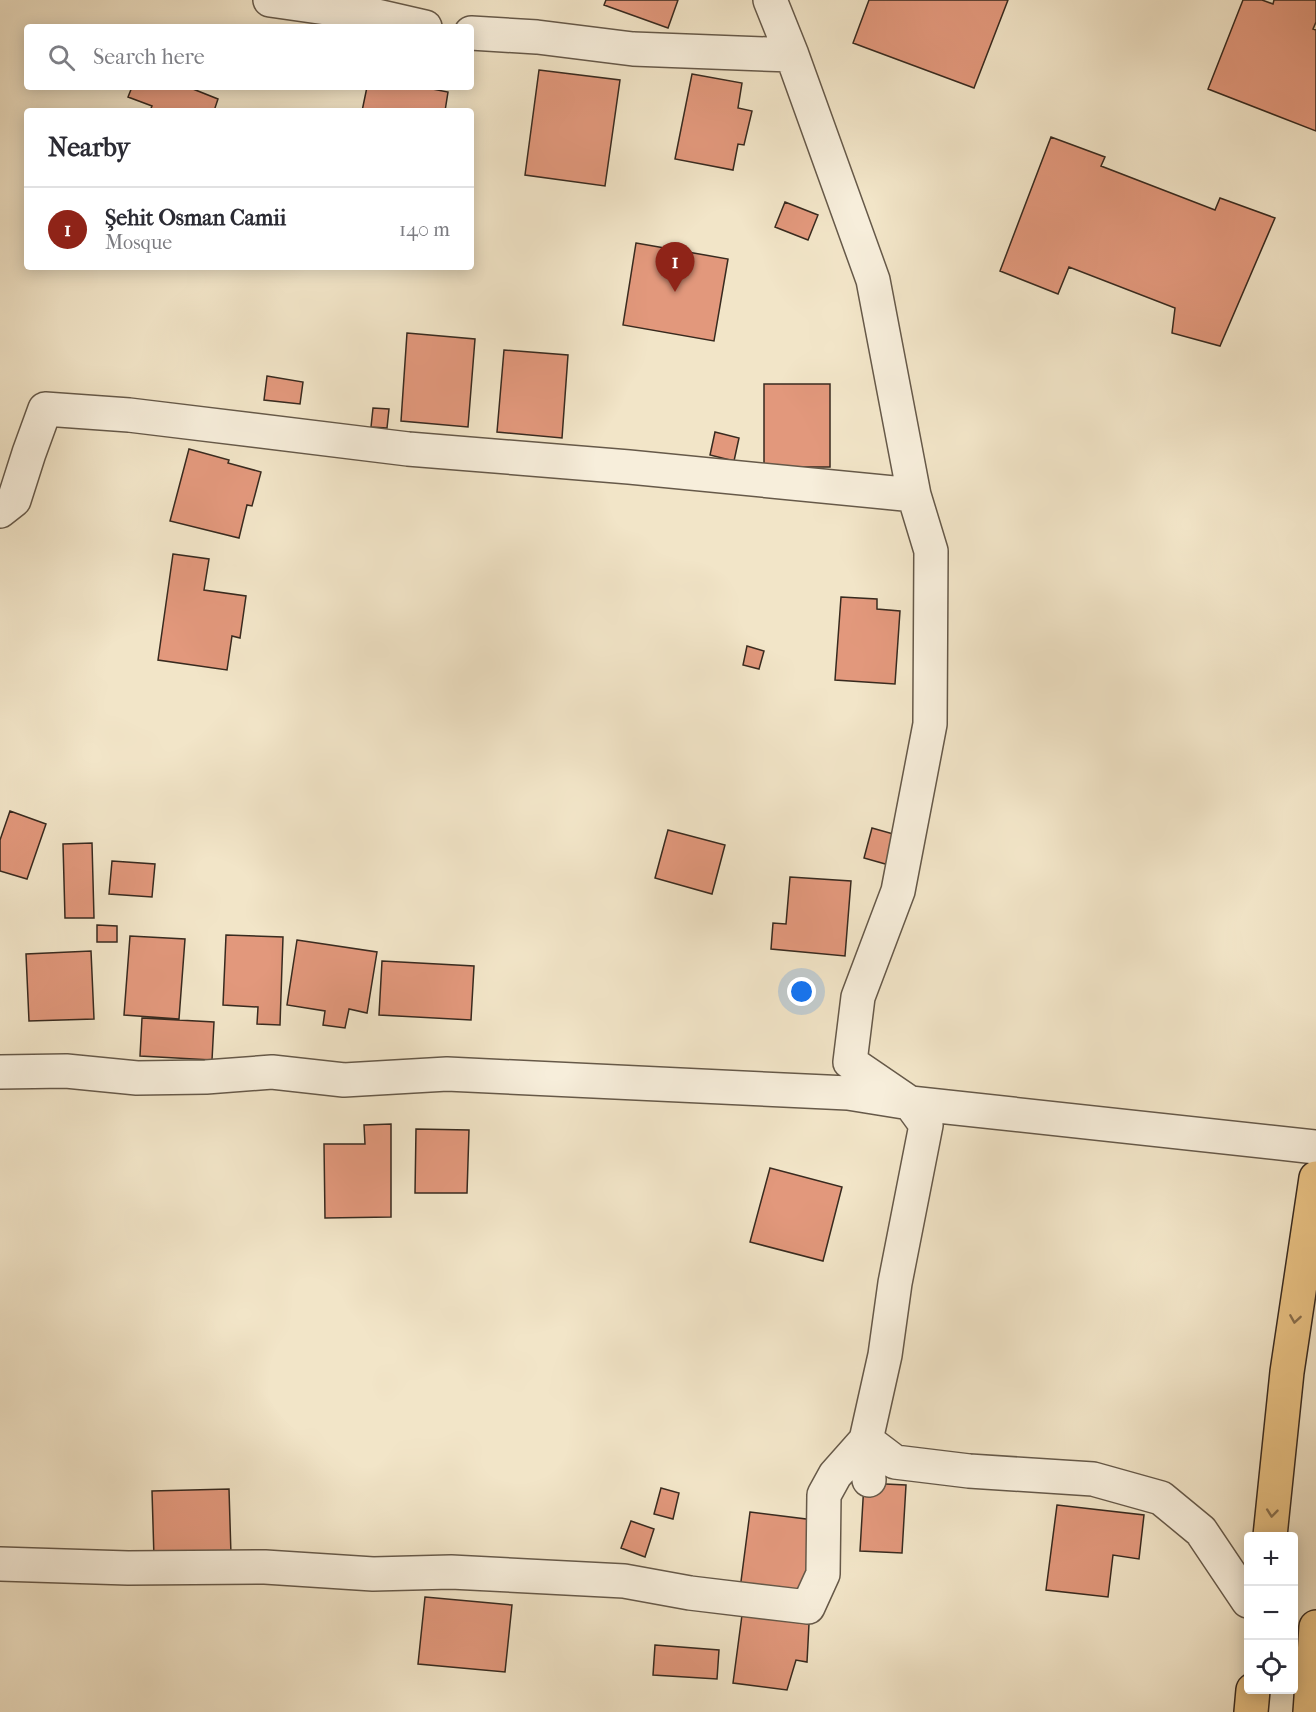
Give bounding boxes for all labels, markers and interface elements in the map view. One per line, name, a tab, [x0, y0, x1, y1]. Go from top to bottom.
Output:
search box	[24, 24, 474, 90]
icon: search	[45, 41, 78, 74]
text: Search here	[93, 44, 205, 70]
text: Nearby	[48, 132, 130, 163]
text: Şehit Osman Camii	[105, 205, 286, 231]
text: 1	[64, 218, 71, 241]
text: 140 m	[399, 218, 450, 241]
text: Mosque	[105, 231, 172, 254]
pin: 1	[656, 242, 694, 292]
your location	[787, 977, 816, 1006]
one-way arrow	[1289, 1314, 1301, 1324]
one-way arrow	[1266, 1508, 1279, 1517]
map controls	[1244, 1532, 1298, 1694]
button: +	[1244, 1532, 1298, 1586]
button: −	[1244, 1586, 1298, 1640]
button: locate	[1244, 1640, 1298, 1694]

